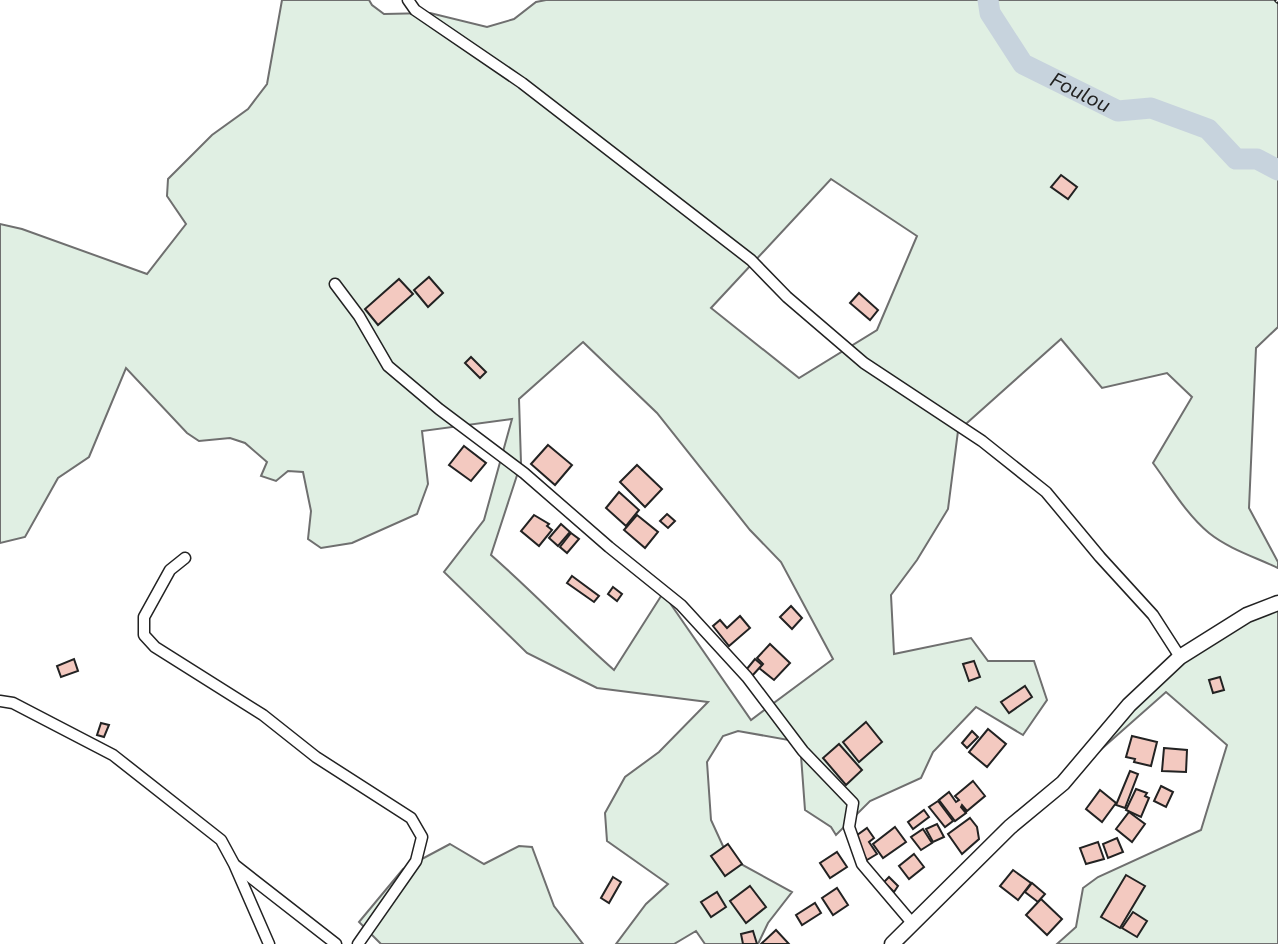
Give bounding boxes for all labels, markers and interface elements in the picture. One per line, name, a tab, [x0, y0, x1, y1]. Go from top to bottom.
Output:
water label: Foulou	[1045, 66, 1115, 119]

